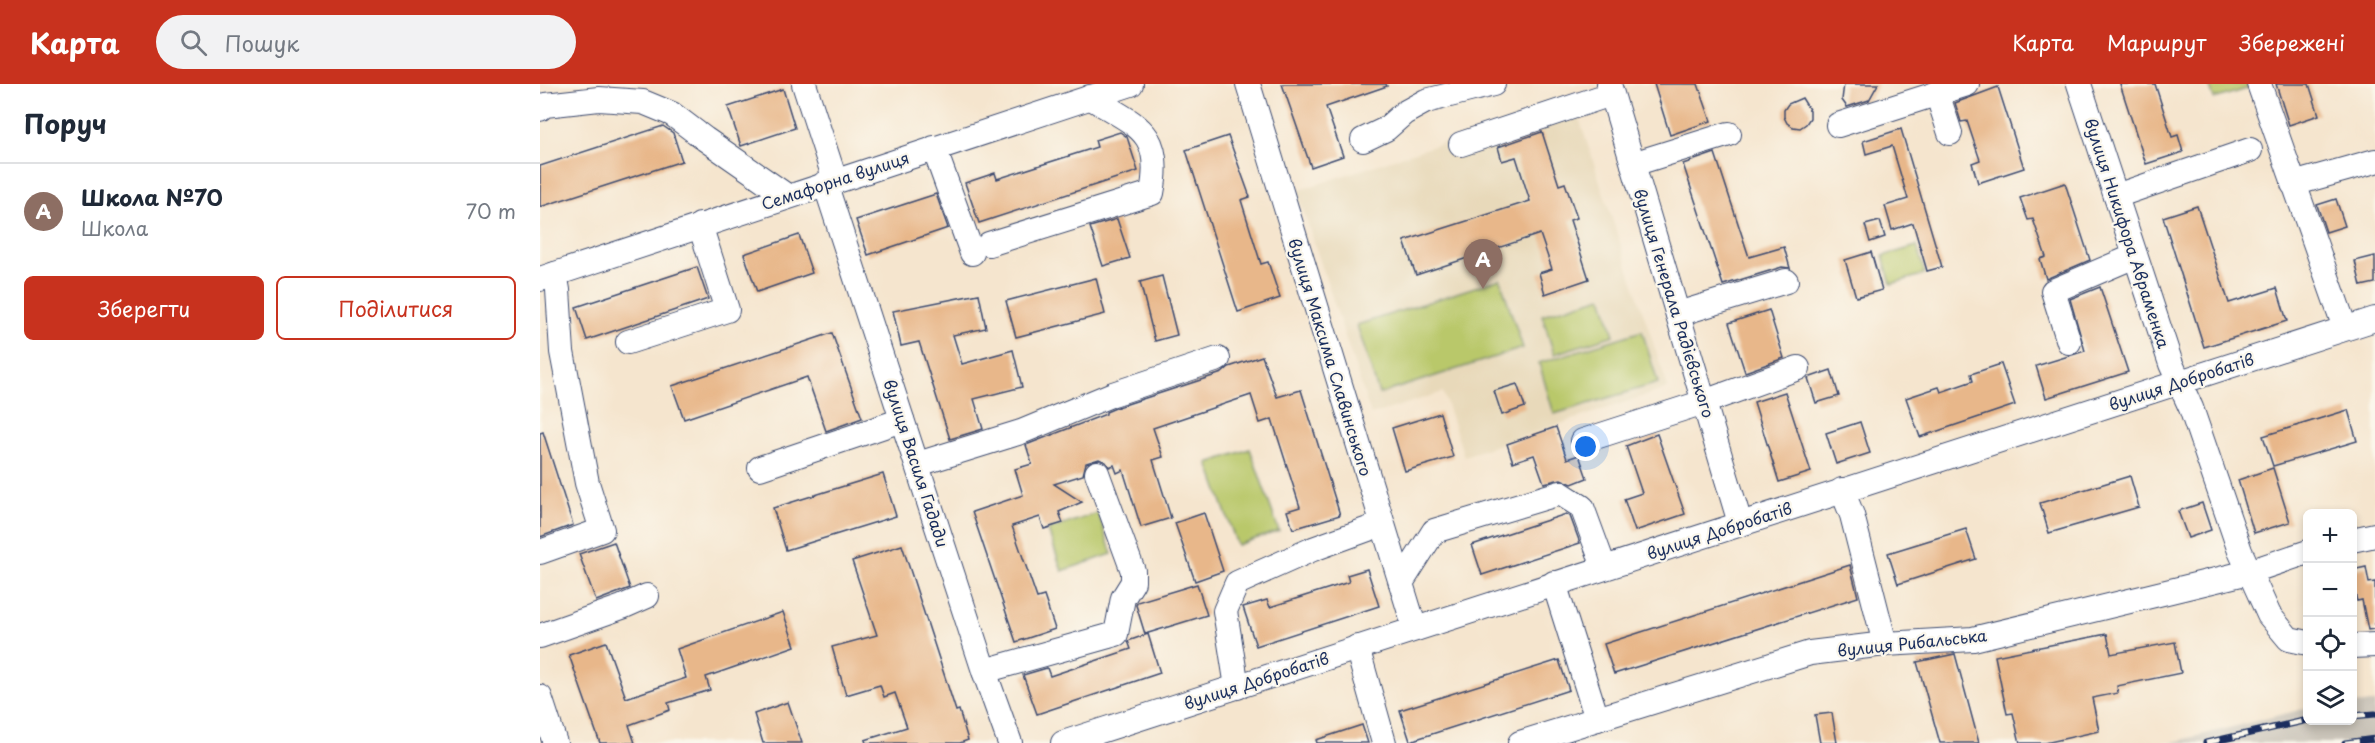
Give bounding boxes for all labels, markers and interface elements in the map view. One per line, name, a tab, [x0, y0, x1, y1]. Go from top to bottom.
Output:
search box	[156, 15, 576, 69]
text: Карта	[30, 21, 120, 64]
icon: search	[177, 26, 210, 59]
text: Пошук	[225, 26, 299, 59]
text: Карта	[2012, 26, 2074, 58]
text: Маршрут	[2107, 26, 2206, 58]
text: Збережені	[2239, 26, 2345, 58]
text: Поруч	[24, 104, 107, 143]
street label: вулиця Никифора Авраменка	[2079, 115, 2177, 351]
street label: Семафорна вулиця	[758, 145, 912, 215]
text: Школа №70	[81, 180, 223, 213]
street label: вулиця Генерала Радієвського	[1629, 185, 1721, 421]
text: A	[36, 196, 51, 226]
text: 70 m	[466, 196, 516, 226]
text: Школа	[81, 213, 148, 243]
street label: вулиця Максима Славинського	[1283, 235, 1379, 479]
pin: A	[1464, 240, 1502, 289]
button: Зберегти	[24, 276, 264, 340]
button: Поділитися	[276, 276, 516, 340]
street label: вулиця Добробатів	[2105, 346, 2257, 416]
street label: вулиця Василя Гадади	[878, 376, 956, 550]
your location	[1571, 432, 1600, 461]
street label: вулиця Добробатів	[1643, 495, 1795, 565]
map controls	[2303, 509, 2357, 725]
button: +	[2303, 509, 2357, 563]
button: −	[2303, 563, 2357, 617]
button: locate	[2303, 617, 2357, 671]
street label: вулиця Рибальська	[1836, 622, 1988, 662]
street label: вулиця Добробатів	[1180, 645, 1332, 715]
button: layers	[2303, 671, 2357, 725]

